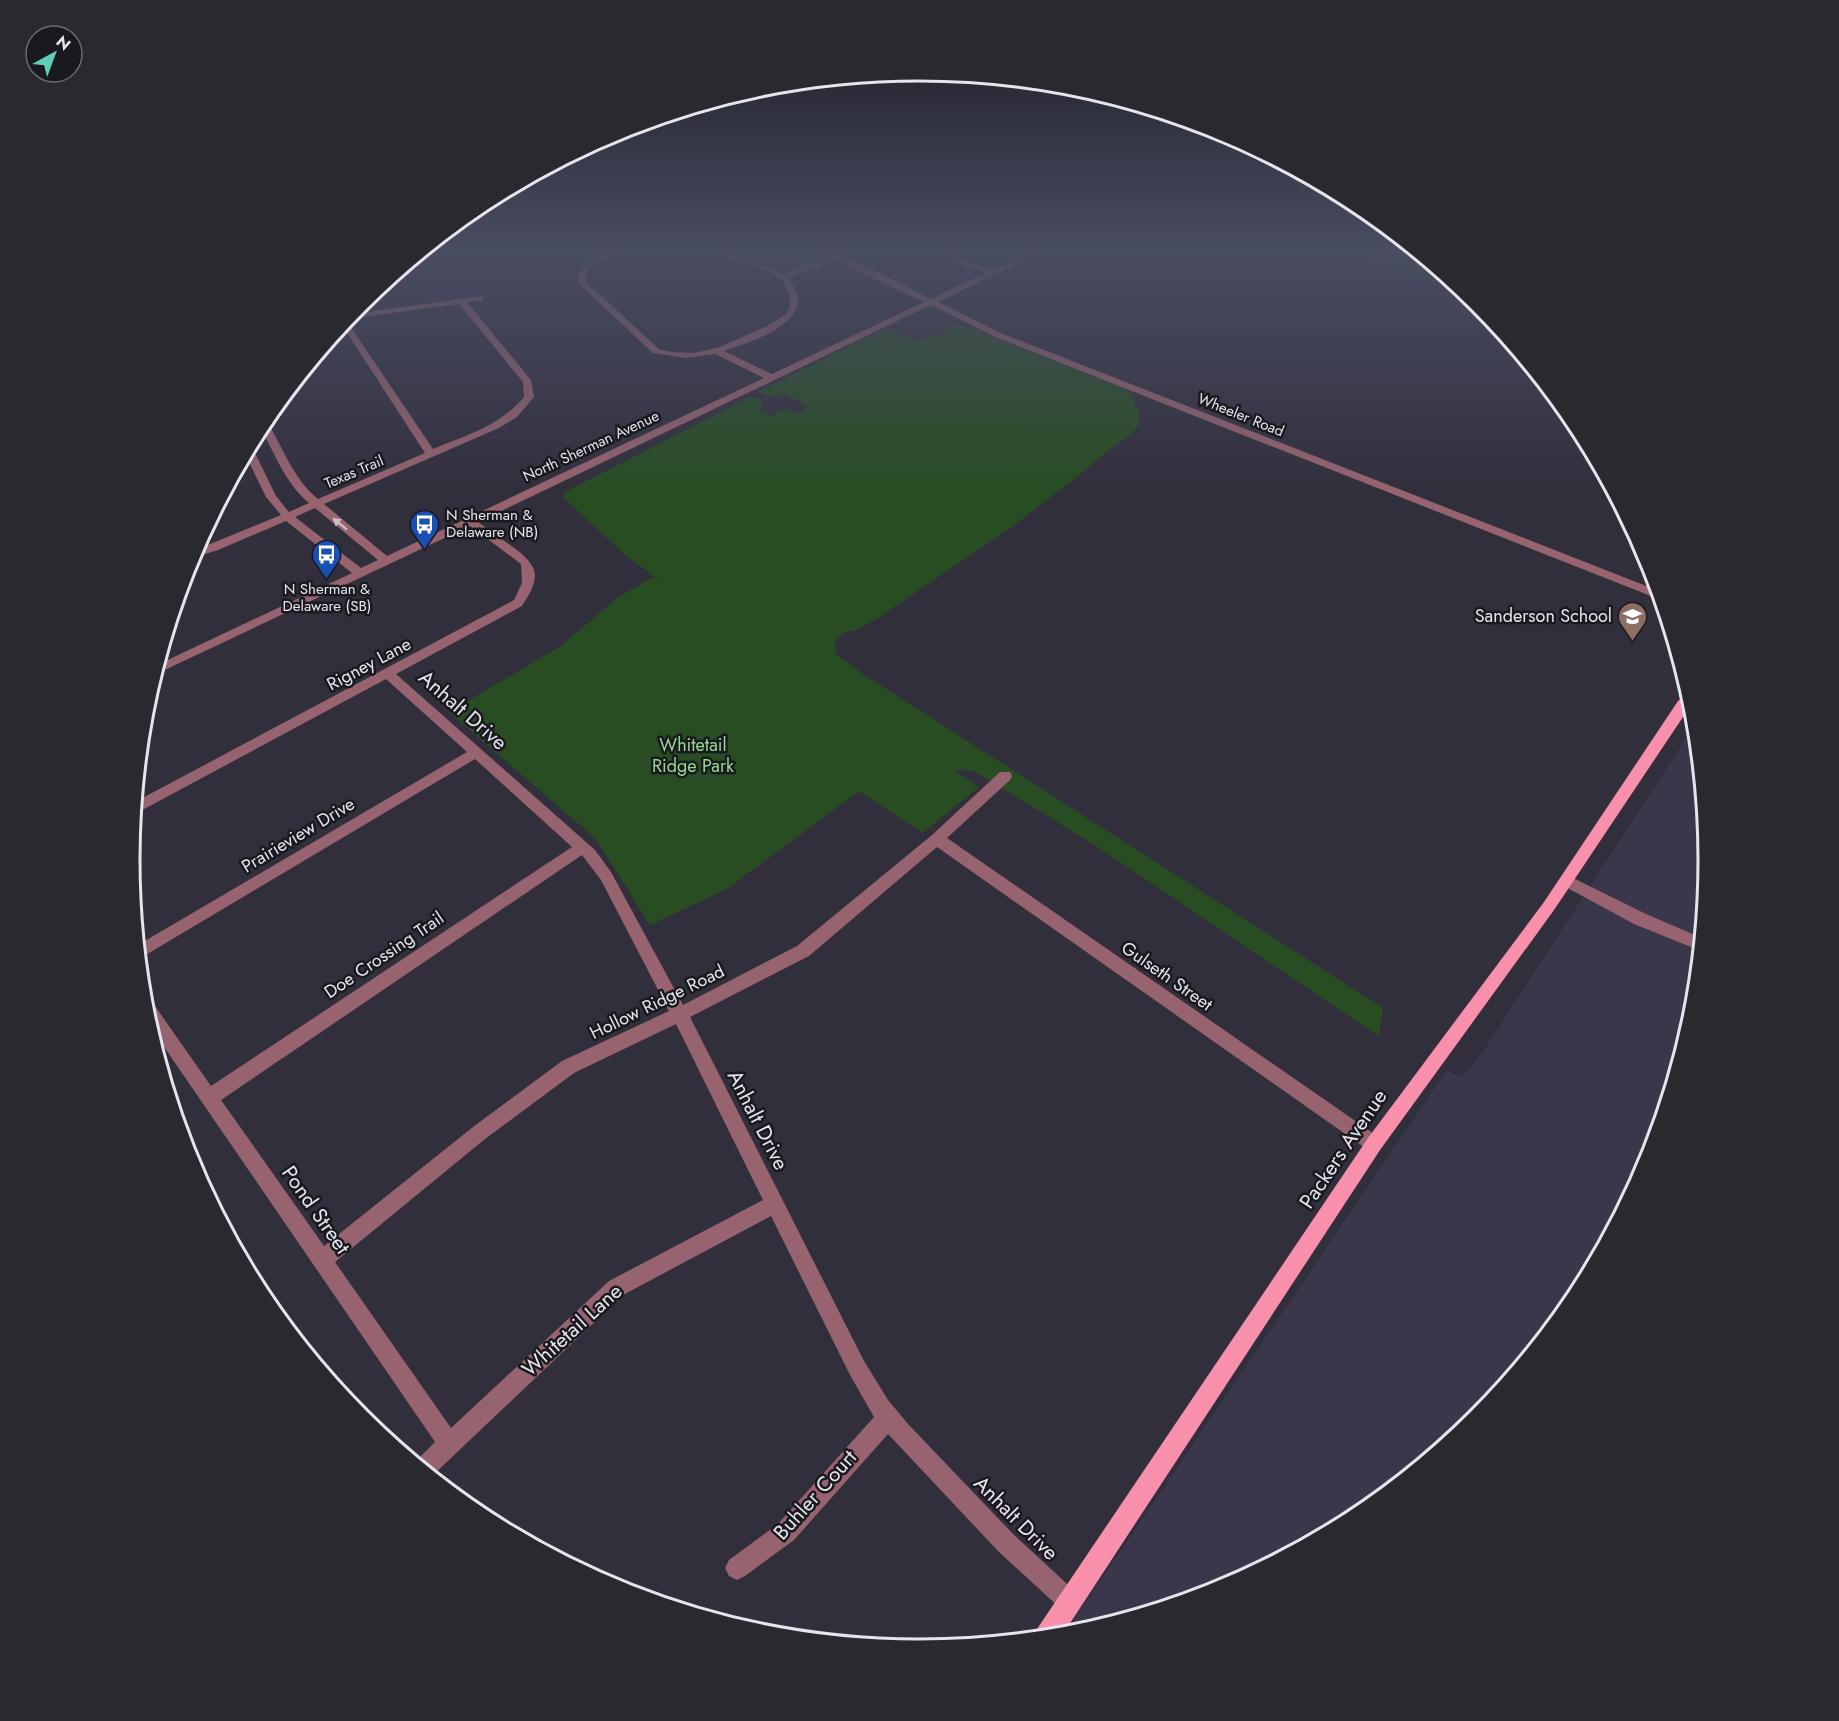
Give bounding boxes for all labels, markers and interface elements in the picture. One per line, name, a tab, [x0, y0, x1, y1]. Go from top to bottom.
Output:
north arrow	[24, 24, 84, 84]
text: N	[51, 30, 76, 56]
street label: Wheeler Road	[1195, 388, 1287, 442]
street label: North Sherman Avenue	[519, 405, 663, 487]
street label: Texas Trail	[321, 450, 387, 494]
place label: N Sherman & Delaware (NB)	[446, 504, 538, 543]
bus stop icon: N Sherman & Delaware (NB)	[409, 508, 441, 550]
one-way arrow	[333, 518, 348, 531]
bus stop icon: N Sherman & Delaware (SB)	[311, 538, 343, 580]
place label: N Sherman & Delaware (SB)	[283, 578, 371, 617]
school or university icon: Sanderson School	[1617, 600, 1649, 642]
place label: Sanderson School	[1475, 603, 1612, 629]
street label: Rigney Lane	[322, 631, 416, 697]
street label: Anhalt Drive	[412, 663, 514, 757]
park label: Whitetail Ridge Park	[652, 732, 734, 779]
street label: Prairieview Drive	[236, 791, 360, 879]
street label: Doe Crossing Trail	[319, 905, 449, 1005]
street label: Gulseth Street	[1116, 935, 1219, 1017]
street label: Hollow Ridge Road	[585, 958, 729, 1046]
street label: Anhalt Drive	[720, 1065, 796, 1175]
street label: Packers Avenue	[1292, 1083, 1394, 1215]
street label: Pond Street	[275, 1160, 357, 1260]
street label: Whitetail Lane	[515, 1276, 629, 1383]
street label: Buhler Court	[766, 1443, 864, 1547]
street label: Anhalt Drive	[967, 1469, 1065, 1567]

